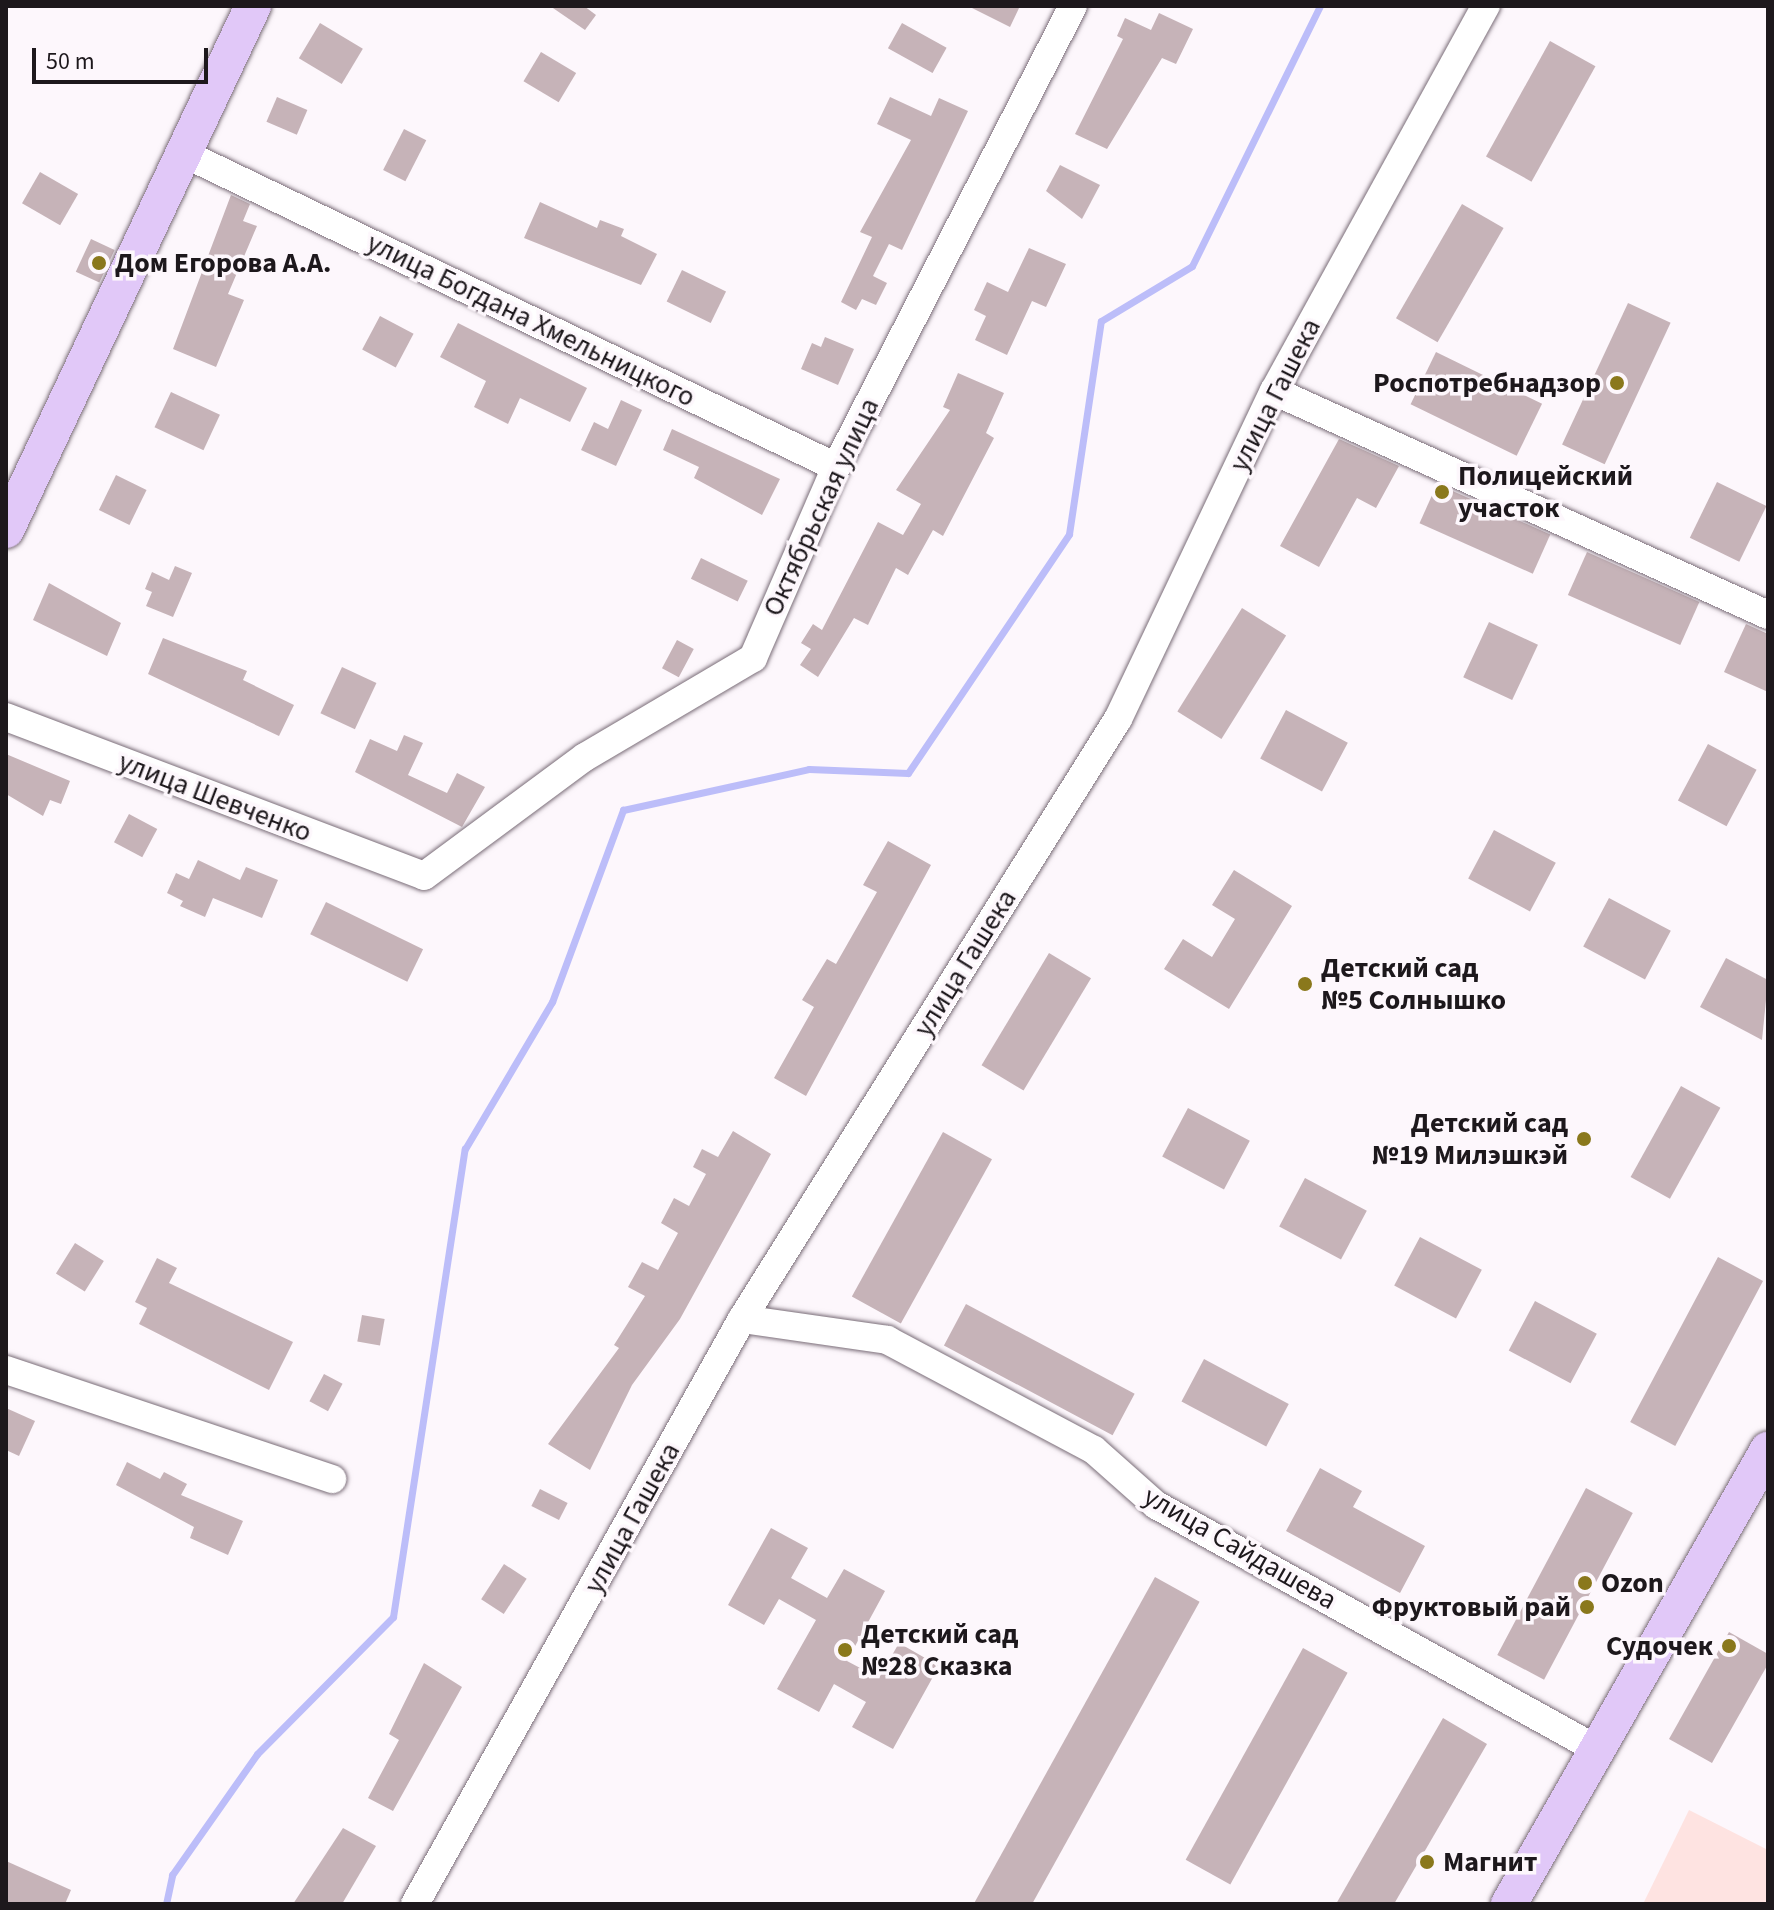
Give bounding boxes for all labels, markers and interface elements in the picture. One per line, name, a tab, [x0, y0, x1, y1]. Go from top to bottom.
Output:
scale bar	[36, 32, 212, 82]
text: 50 m	[46, 44, 95, 79]
street label: улица Богдана Хмельницкого	[361, 226, 701, 414]
place label: Дом Егорова А.А.	[115, 246, 331, 280]
marker: Дом Егорова А.А.	[90, 254, 108, 272]
street label: улица Гашека	[1222, 313, 1328, 477]
place label: Роспотребнадзор	[1373, 366, 1601, 400]
marker: Роспотребнадзор	[1608, 374, 1626, 392]
street label: Октябрьская улица	[756, 393, 886, 621]
place label: Полицейский участок	[1458, 459, 1633, 525]
marker: Полицейский участок	[1433, 483, 1451, 501]
street label: улица Шевченко	[114, 745, 316, 849]
street label: улица Гашека	[907, 883, 1023, 1043]
place label: Детский сад №5 Солнышко	[1321, 951, 1506, 1017]
marker: Детский сад №5 Солнышко	[1296, 975, 1314, 993]
place label: Детский сад №19 Милэшкэй	[1372, 1106, 1568, 1172]
marker: Детский сад №19 Милэшкэй	[1575, 1130, 1593, 1148]
street label: улица Гашека	[577, 1437, 687, 1599]
street label: улица Сайдашева	[1138, 1479, 1342, 1617]
place label: Ozon	[1601, 1566, 1664, 1600]
marker: Ozon	[1576, 1574, 1594, 1592]
place label: Фруктовый рай	[1372, 1590, 1571, 1624]
marker: Фруктовый рай	[1578, 1598, 1596, 1616]
place label: Детский сад №28 Сказка	[861, 1617, 1018, 1683]
place label: Судочек	[1606, 1629, 1713, 1663]
marker: Судочек	[1720, 1637, 1738, 1655]
marker: Детский сад №28 Сказка	[836, 1641, 854, 1659]
place label: Магнит	[1443, 1845, 1538, 1879]
marker: Магнит	[1418, 1853, 1436, 1871]

